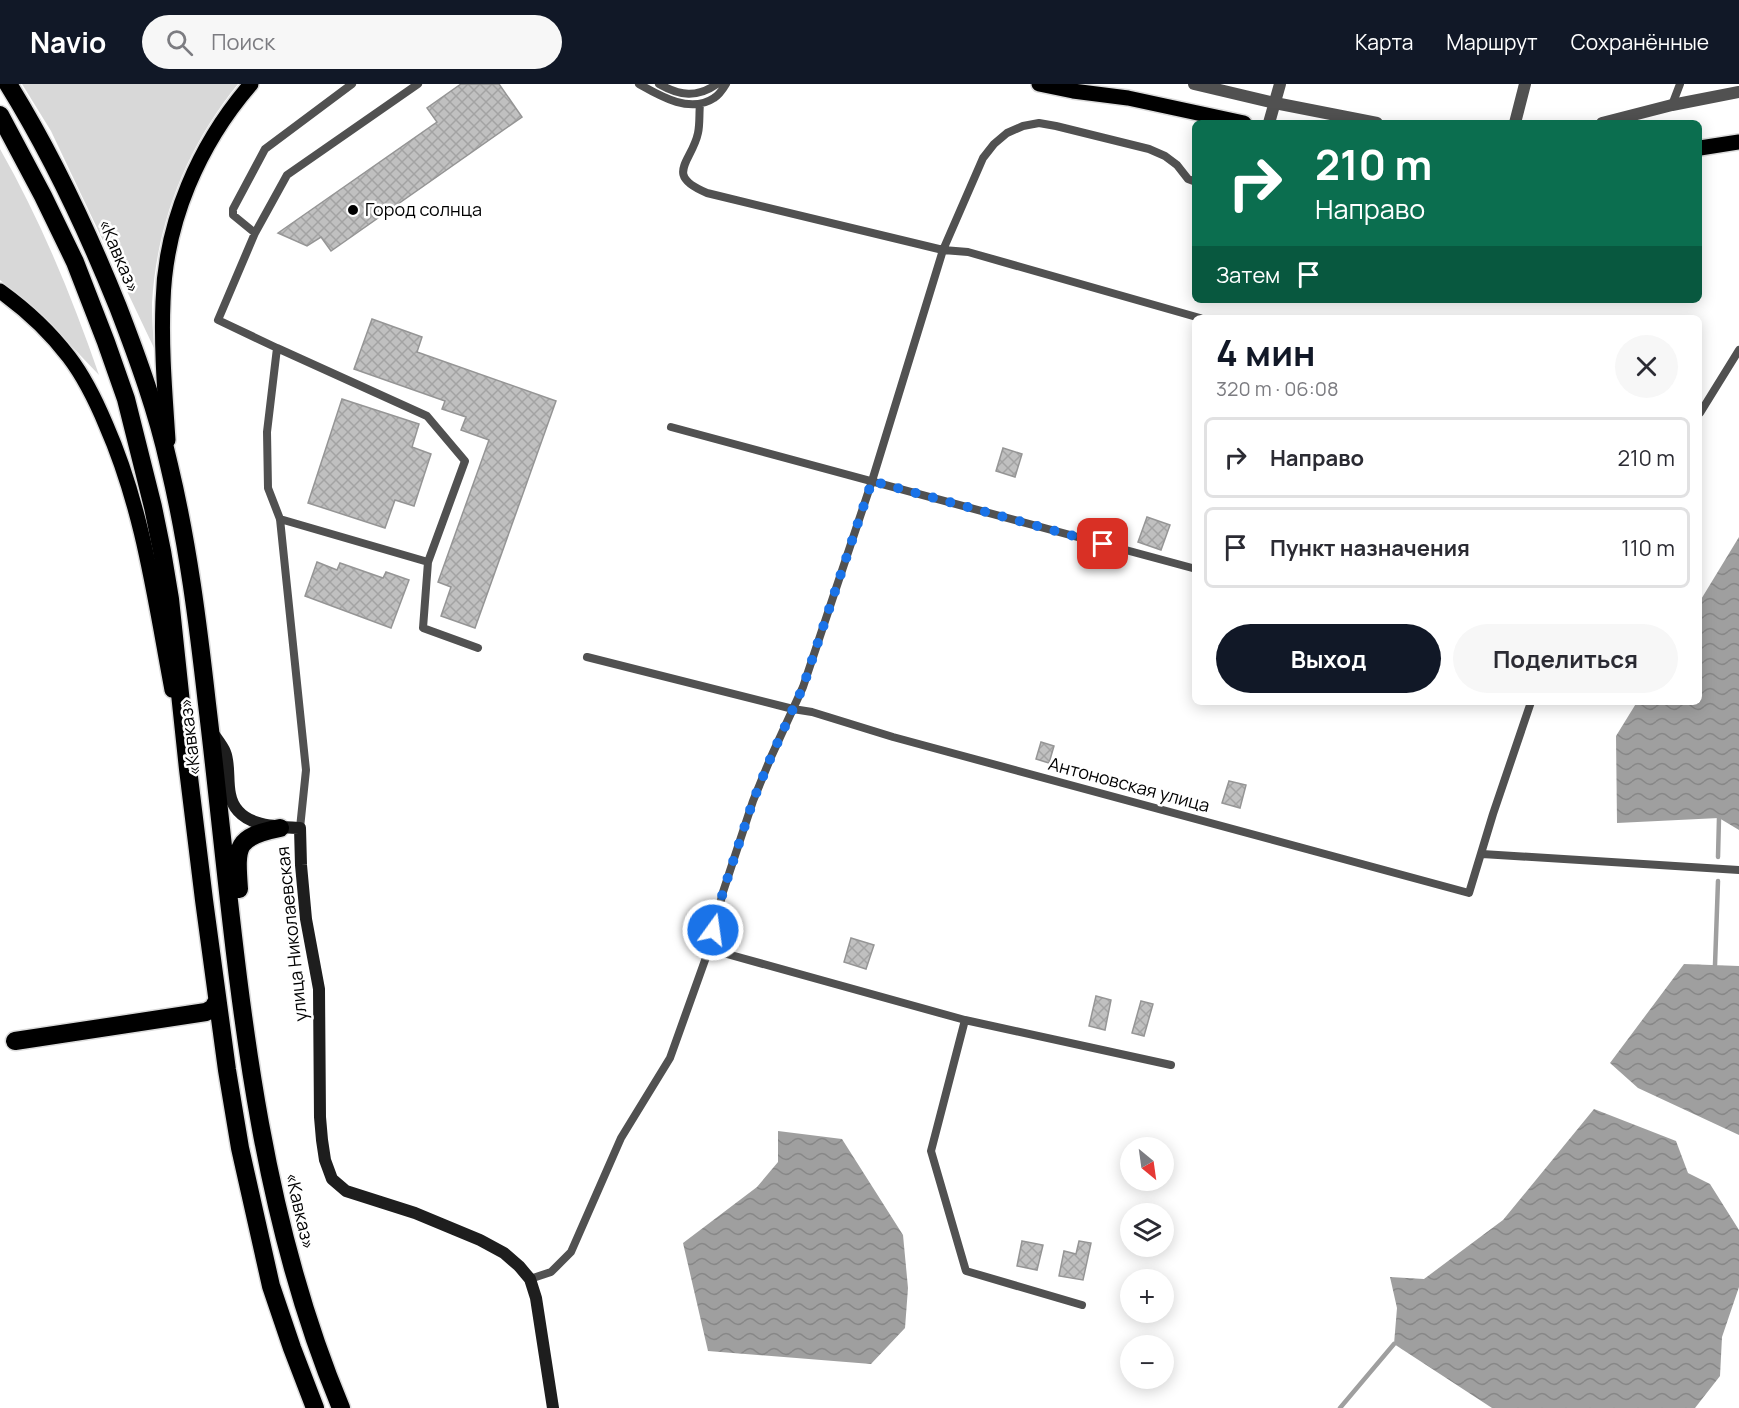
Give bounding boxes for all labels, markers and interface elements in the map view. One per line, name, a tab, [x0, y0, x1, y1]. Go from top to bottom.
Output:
search box	[142, 15, 562, 69]
text: Navio	[30, 23, 106, 61]
icon: search	[163, 26, 196, 59]
text: Поиск	[211, 27, 275, 57]
text: Карта	[1355, 28, 1413, 56]
text: Маршрут	[1446, 28, 1538, 56]
text: Сохранённые	[1571, 28, 1709, 56]
text: 210 m	[1315, 135, 1432, 193]
icon: right	[1216, 144, 1294, 222]
text: Направо	[1315, 190, 1425, 227]
place label: Город солнца	[365, 197, 482, 221]
marker: Город солнца	[346, 203, 360, 217]
street label: «Кавказ»	[94, 215, 146, 296]
icon: arrive	[1292, 258, 1325, 291]
text: Затем	[1216, 260, 1280, 290]
text: 4 мин	[1216, 328, 1315, 377]
button: close	[1615, 335, 1678, 398]
text: 320 m · 06:08	[1216, 375, 1339, 402]
icon: right	[1219, 441, 1252, 474]
text: Направо	[1270, 443, 1364, 473]
text: 210 m	[1617, 443, 1675, 473]
pin	[1077, 518, 1128, 569]
icon: arrive	[1086, 527, 1119, 560]
icon: arrive	[1219, 531, 1252, 564]
text: Пункт назначения	[1270, 533, 1470, 563]
text: 110 m	[1621, 533, 1675, 563]
button: Выход	[1216, 624, 1441, 693]
button: Поделиться	[1453, 624, 1678, 693]
street label: «Кавказ»	[172, 697, 206, 777]
street label: Антоновская улица	[1046, 751, 1212, 817]
street label: улица Николаевская	[270, 845, 312, 1023]
position arrow	[681, 898, 745, 962]
north arrow	[1120, 1137, 1174, 1191]
map controls	[1120, 1137, 1174, 1389]
street label: «Кавказ»	[281, 1170, 321, 1251]
button: layers	[1120, 1203, 1174, 1257]
button: +	[1120, 1269, 1174, 1323]
button: −	[1120, 1335, 1174, 1389]

